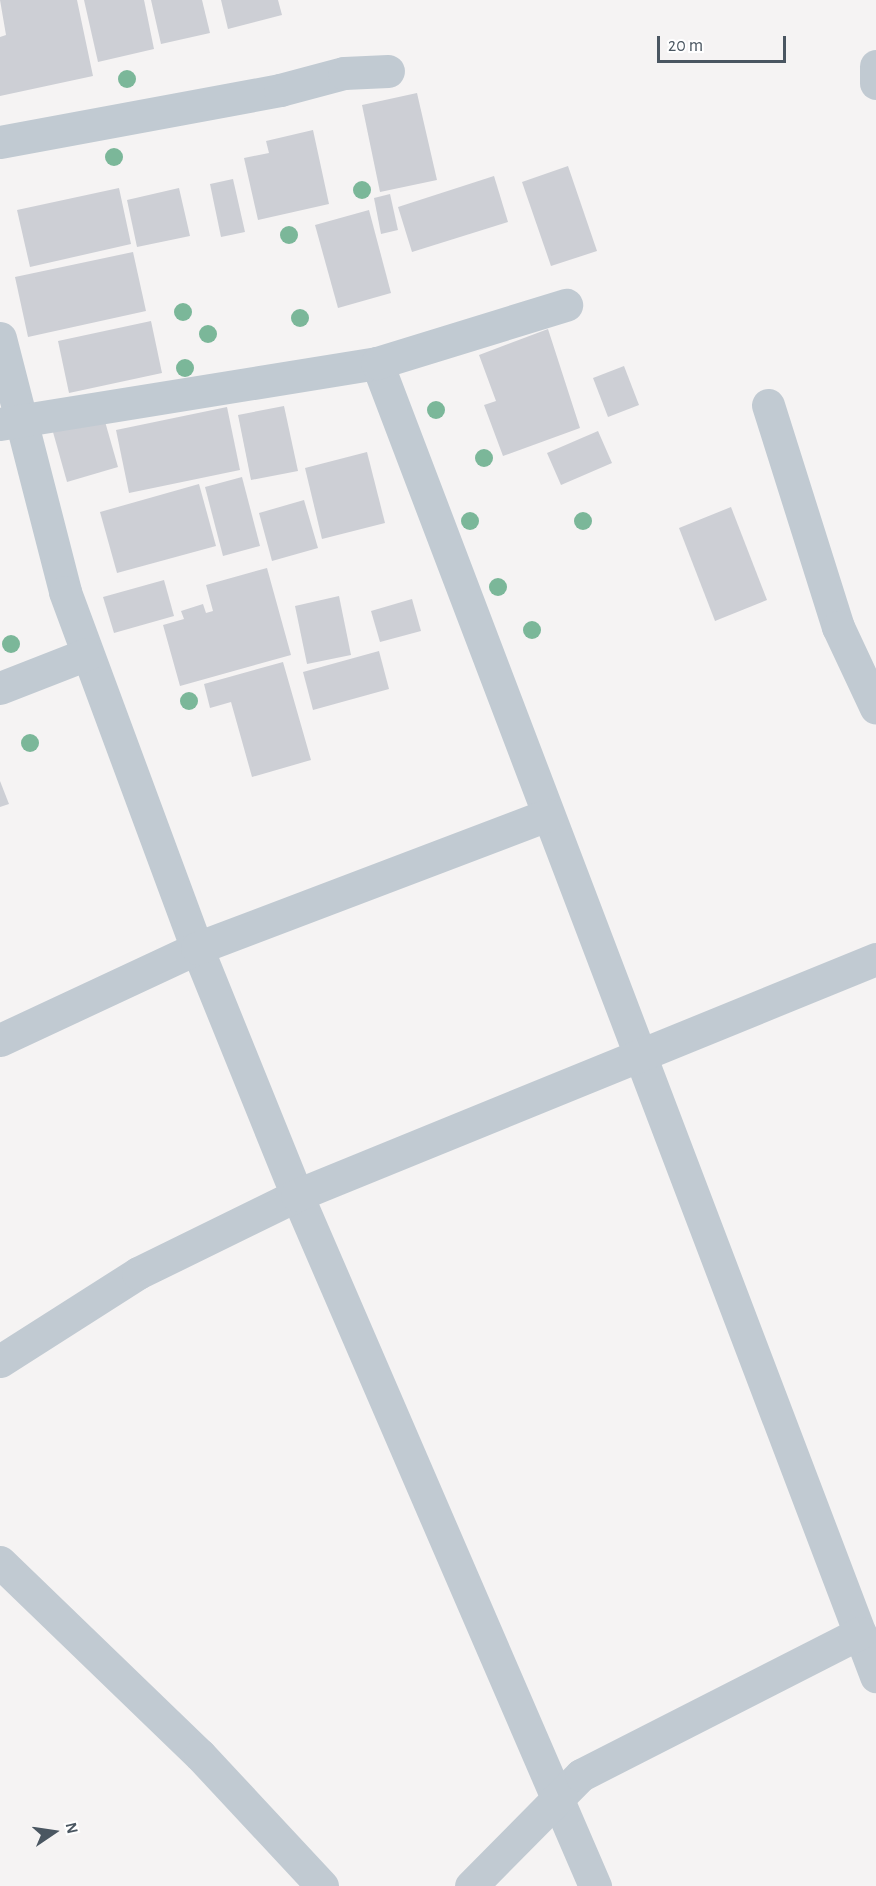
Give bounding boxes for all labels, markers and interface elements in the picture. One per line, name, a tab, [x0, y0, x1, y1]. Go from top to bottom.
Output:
scale bar	[660, 24, 789, 62]
text: 20 m	[668, 37, 703, 55]
north arrow	[24, 1802, 84, 1862]
text: N	[62, 1821, 81, 1835]

